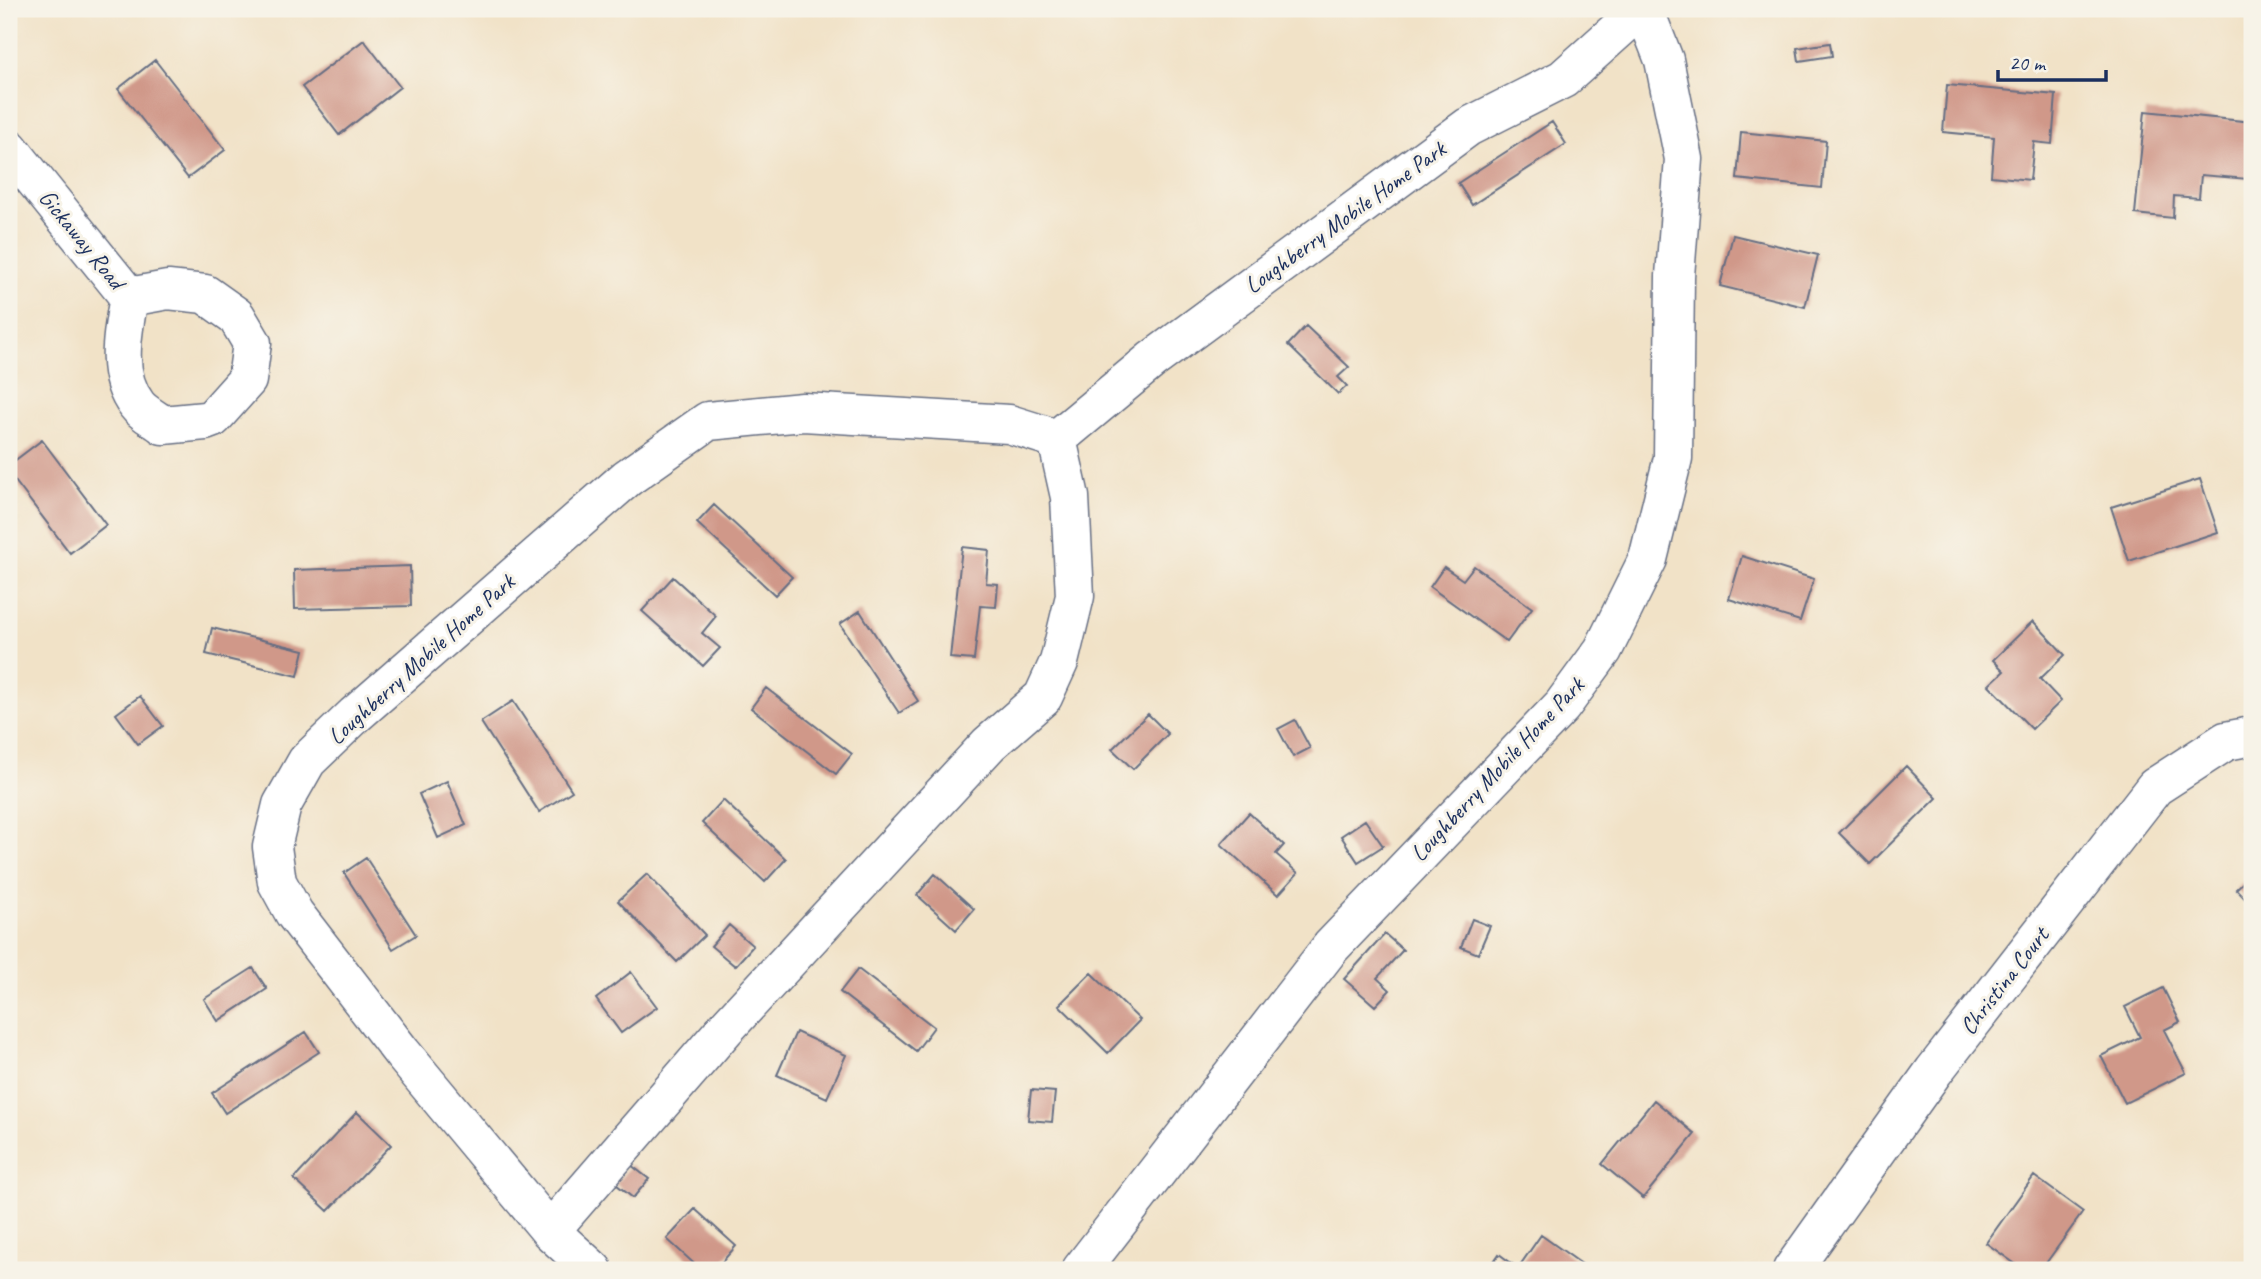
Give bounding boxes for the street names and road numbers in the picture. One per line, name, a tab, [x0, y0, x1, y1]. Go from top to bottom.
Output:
street label: Loughberry Mobile Home Park	[1239, 133, 1453, 300]
street label: Gickaway Road	[33, 183, 134, 298]
street label: Loughberry Mobile Home Park	[321, 566, 522, 751]
street label: Loughberry Mobile Home Park	[1404, 669, 1592, 867]
street label: Christina Court	[1953, 920, 2056, 1041]

